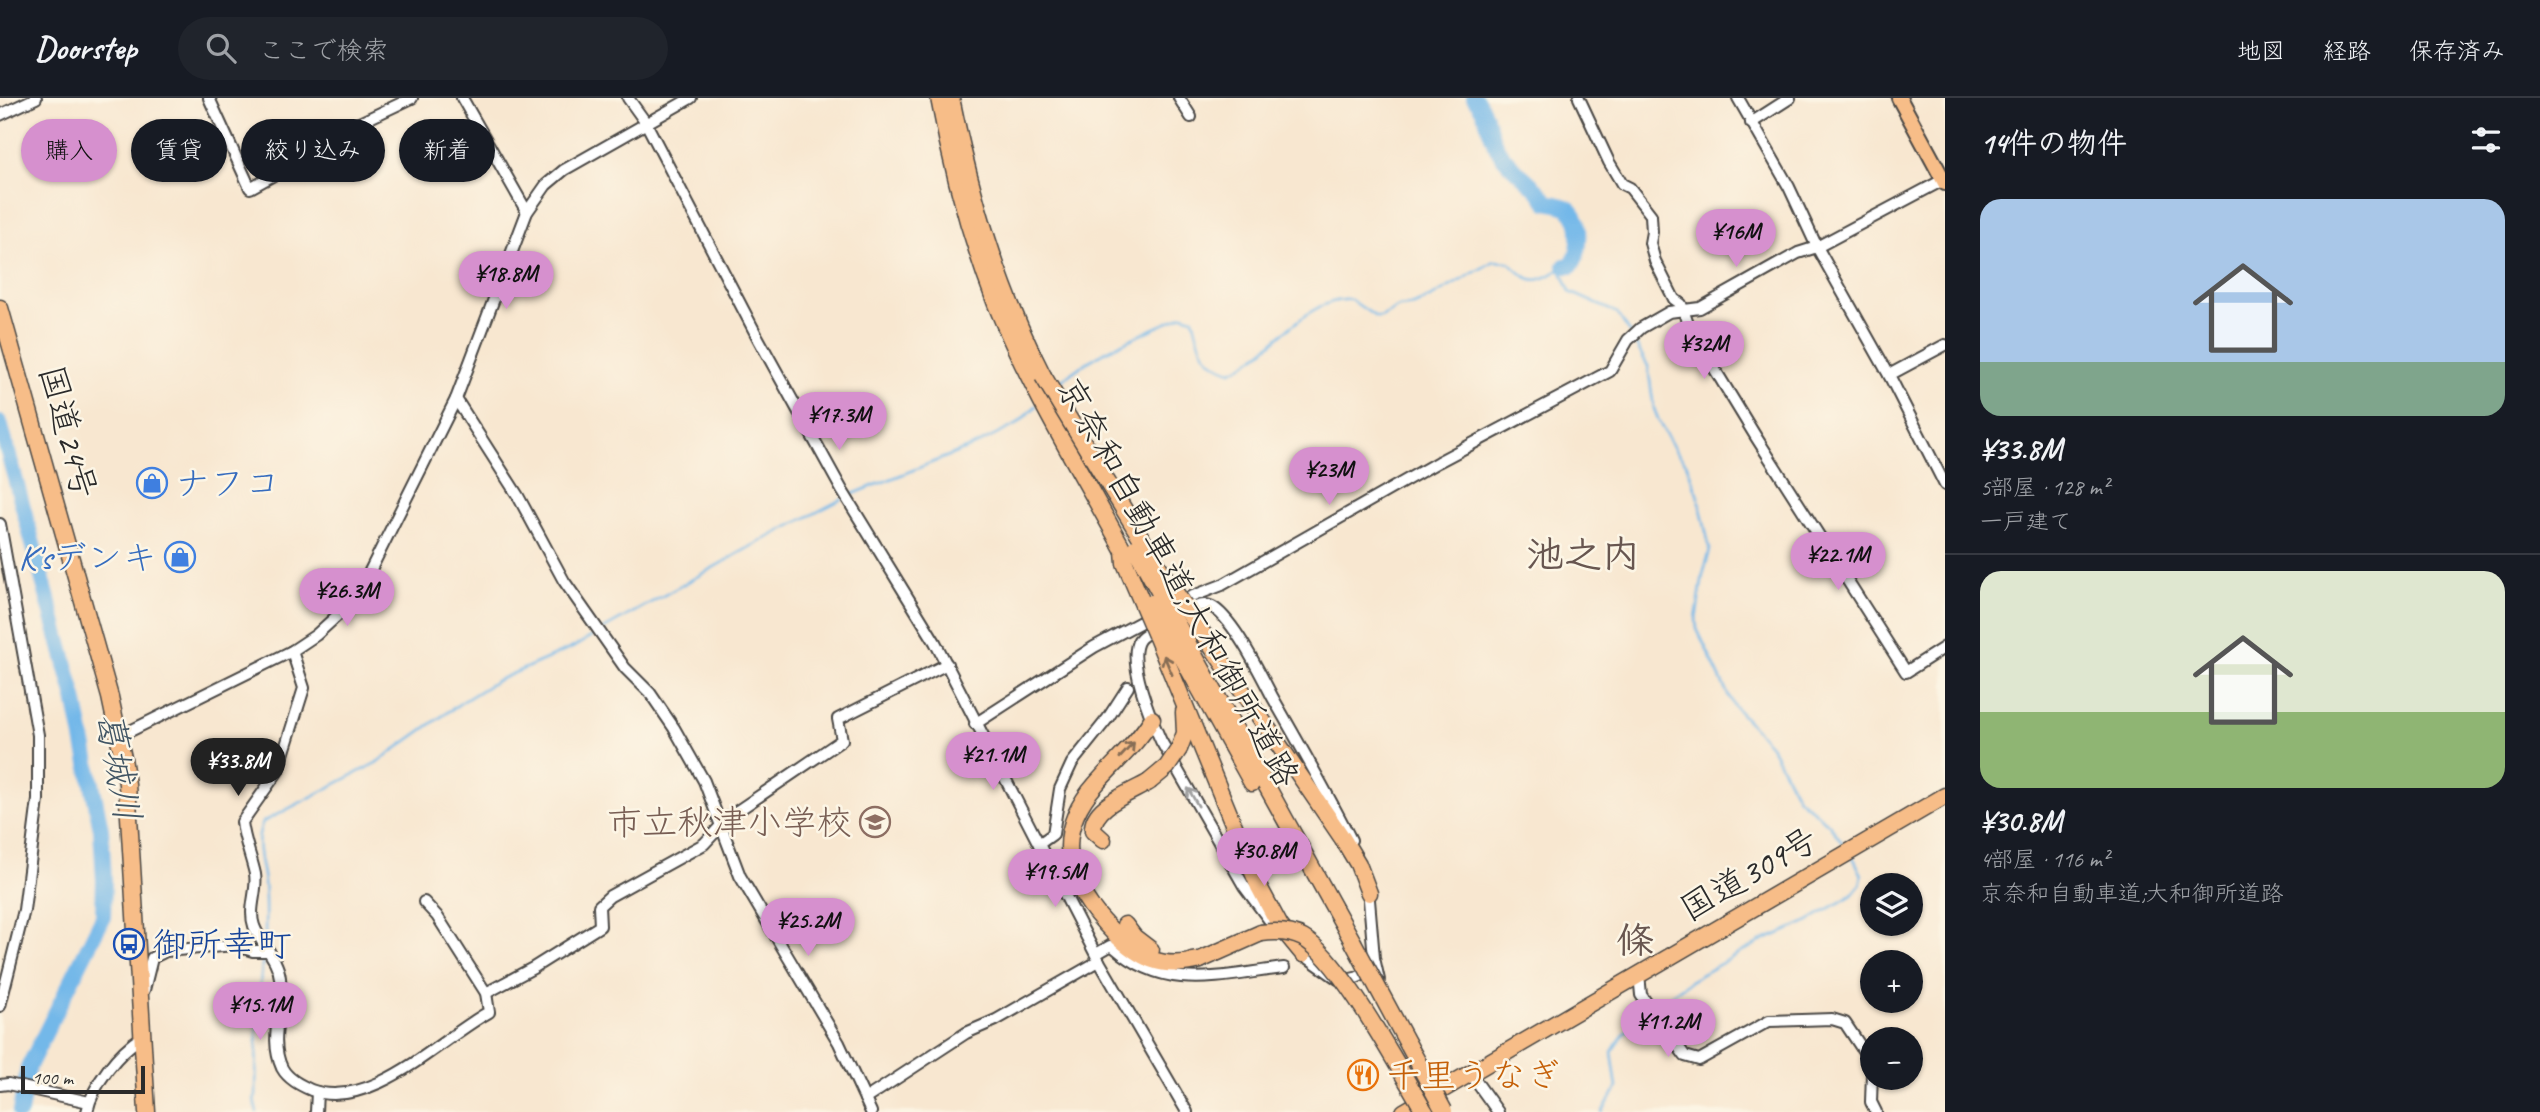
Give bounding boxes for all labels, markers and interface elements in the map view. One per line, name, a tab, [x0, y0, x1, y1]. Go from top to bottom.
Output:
search box	[178, 17, 668, 80]
text: Doorstep	[35, 27, 136, 69]
icon: search	[202, 29, 240, 67]
text: ここで検索	[258, 34, 388, 67]
text: 地図	[2237, 36, 2285, 66]
text: 経路	[2323, 36, 2371, 66]
text: 保存済み	[2409, 36, 2505, 66]
chip: 購入	[21, 119, 117, 182]
chip: 賃貸	[131, 119, 227, 182]
chip: 絞り込み	[241, 119, 385, 182]
chip: 新着	[399, 119, 495, 182]
icon: filters	[2467, 121, 2505, 159]
text: 14件の物件	[1980, 124, 2127, 162]
pin: ¥16M	[1695, 209, 1777, 269]
text: ¥16M	[1712, 217, 1760, 246]
icon: home	[2180, 245, 2306, 371]
pin: ¥18.8M	[449, 252, 563, 311]
text: ¥18.8M	[475, 259, 537, 288]
pin: ¥32M	[1663, 322, 1745, 381]
text: ¥32M	[1680, 329, 1728, 358]
street label: 国道24号	[29, 360, 107, 504]
street label: 京奈和自動車道;大和御所道路	[1046, 369, 1310, 795]
pin: ¥17.3M	[782, 392, 896, 452]
text: ¥17.3M	[808, 400, 870, 429]
text: ¥33.8M	[1980, 430, 2062, 468]
pin: ¥23M	[1288, 448, 1370, 507]
text: ¥23M	[1305, 455, 1353, 484]
place label: ナフコ	[175, 461, 280, 506]
shop icon: ナフコ	[135, 466, 169, 500]
text: 5部屋 · 128 m²	[1980, 473, 2109, 502]
text: 一戸建て	[1980, 507, 2072, 536]
district label: 池之内	[1526, 531, 1640, 578]
pin: ¥22.1M	[1781, 532, 1895, 592]
place label: K'sデンキ	[19, 535, 157, 580]
shop icon: K'sデンキ	[163, 540, 197, 574]
text: ¥22.1M	[1807, 540, 1869, 569]
pin: ¥26.3M	[290, 568, 404, 628]
text: ¥26.3M	[315, 576, 379, 605]
icon: home	[2180, 617, 2306, 743]
one-way arrow	[1161, 655, 1174, 677]
water label: 葛城川	[86, 707, 152, 825]
pin: ¥21.1M	[936, 732, 1050, 792]
pin: ¥33.8M	[181, 738, 295, 798]
text: ¥21.1M	[962, 740, 1024, 769]
one-way arrow	[1119, 742, 1136, 759]
text: ¥33.8M	[207, 746, 269, 775]
one-way arrow	[1186, 787, 1200, 807]
place label: 市立秋津小学校	[607, 800, 852, 845]
text: ¥30.8M	[1980, 802, 2062, 840]
school or university icon: 市立秋津小学校	[858, 805, 892, 839]
street label: 国道309号	[1672, 816, 1826, 932]
pin: ¥30.8M	[1207, 828, 1321, 888]
text: ¥30.8M	[1233, 836, 1295, 865]
text: 4部屋 · 116 m²	[1980, 845, 2109, 874]
pin: ¥19.5M	[998, 850, 1112, 909]
text: ¥19.5M	[1024, 857, 1086, 886]
map controls	[1860, 873, 1923, 1090]
button: layers	[1860, 873, 1923, 936]
text: 京奈和自動車道;大和御所道路	[1980, 879, 2284, 908]
pin: ¥25.2M	[751, 898, 865, 958]
text: ¥25.2M	[777, 906, 839, 935]
district label: 條	[1616, 917, 1654, 964]
place label: 御所幸町	[152, 922, 292, 967]
bus stop icon: 御所幸町	[112, 927, 146, 961]
button: +	[1860, 950, 1923, 1013]
pin: ¥15.1M	[203, 982, 317, 1042]
text: ¥15.1M	[229, 990, 291, 1019]
pin: ¥11.2M	[1611, 1000, 1725, 1059]
text: ¥11.2M	[1637, 1007, 1699, 1036]
button: −	[1860, 1027, 1923, 1090]
place label: 千里うなぎ	[1386, 1053, 1561, 1098]
restaurant icon: 千里うなぎ	[1346, 1058, 1380, 1092]
scale bar	[21, 1063, 145, 1095]
text: 100 m	[32, 1066, 73, 1090]

